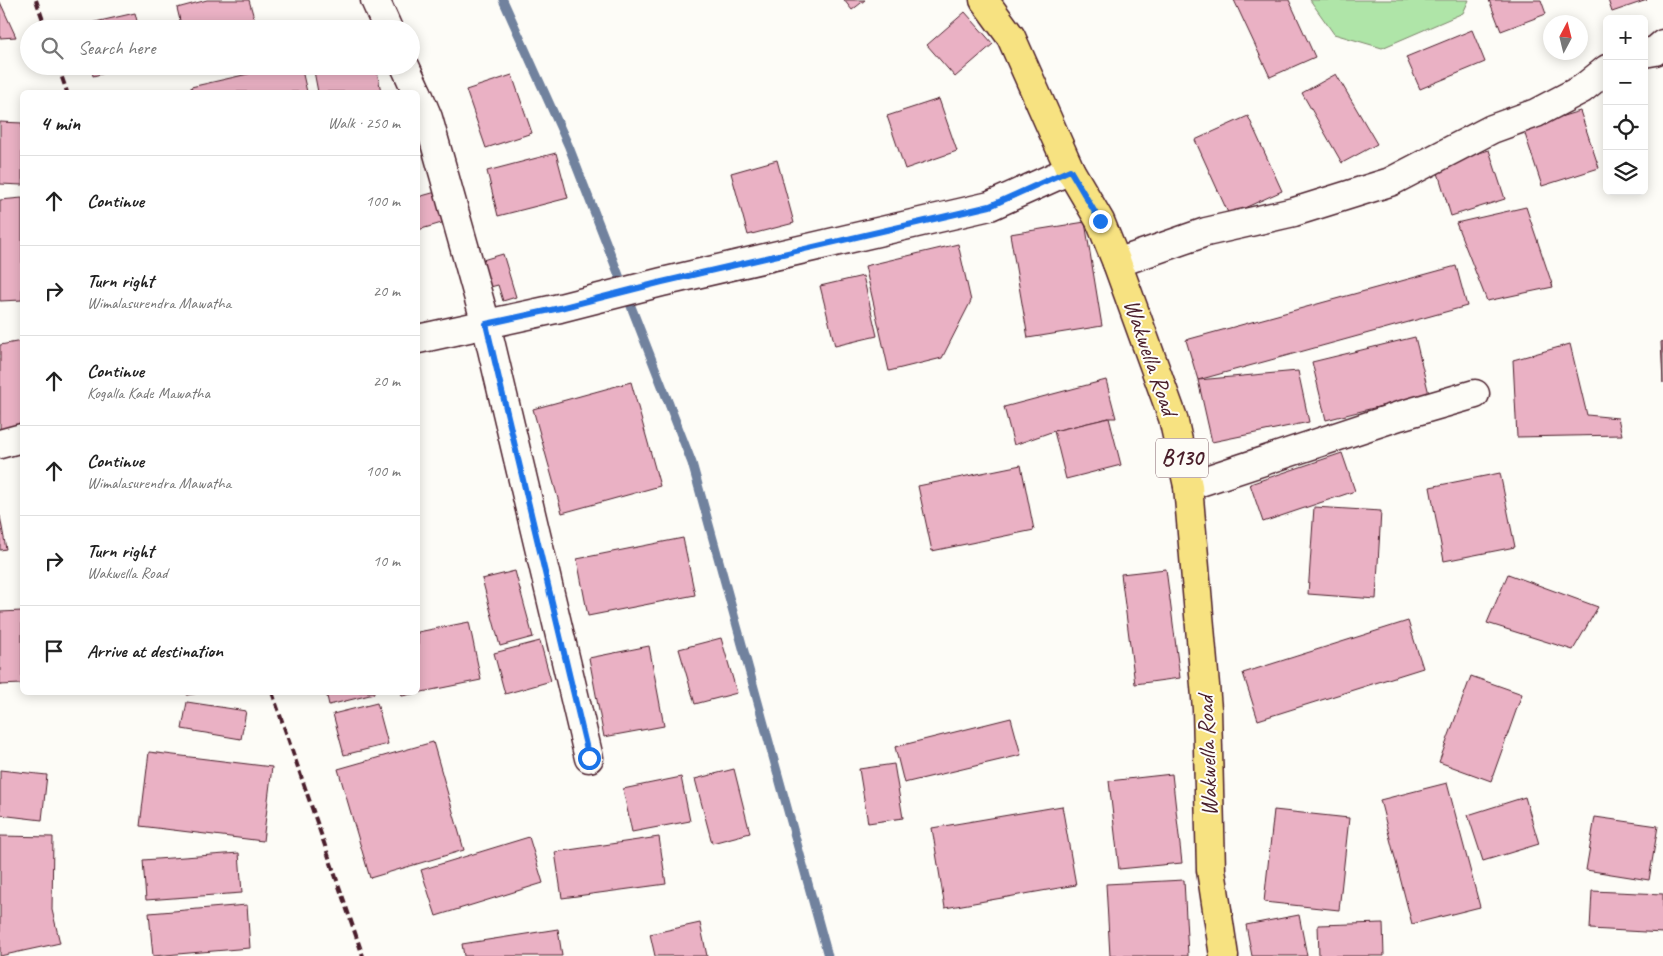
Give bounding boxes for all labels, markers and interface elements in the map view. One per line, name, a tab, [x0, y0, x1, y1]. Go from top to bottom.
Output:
north arrow	[1543, 15, 1588, 60]
map controls	[1603, 15, 1648, 195]
button: +	[1603, 15, 1648, 60]
search box	[20, 20, 420, 75]
icon: search	[38, 34, 66, 62]
text: Search here	[78, 36, 155, 60]
button: −	[1603, 60, 1648, 105]
button: locate	[1603, 105, 1648, 150]
text: 4 min	[40, 110, 80, 136]
text: Walk · 250 m	[328, 113, 400, 133]
button: layers	[1603, 150, 1648, 195]
icon: ahead	[40, 187, 68, 215]
text: Continue	[87, 189, 144, 213]
text: 100 m	[366, 191, 400, 211]
route end	[1089, 210, 1112, 233]
text: Turn right	[87, 269, 154, 293]
icon: right	[40, 277, 68, 305]
text: 20 m	[373, 281, 400, 301]
text: Wimalasurendra Mawatha	[87, 293, 231, 313]
street label: Wakwella Road	[1117, 295, 1186, 422]
text: Continue	[87, 359, 144, 383]
icon: ahead	[40, 367, 68, 395]
text: 20 m	[373, 371, 400, 391]
text: Kogalla Kade Mawatha	[87, 383, 210, 403]
road number: B130	[1156, 438, 1208, 478]
text: Continue	[87, 449, 144, 473]
icon: ahead	[40, 457, 68, 485]
text: 100 m	[366, 461, 400, 481]
text: Wimalasurendra Mawatha	[87, 473, 231, 493]
text: Turn right	[87, 539, 154, 563]
icon: right	[40, 547, 68, 575]
text: 10 m	[373, 551, 400, 571]
text: Wakwella Road	[87, 563, 167, 583]
icon: arrive	[40, 637, 68, 665]
text: Arrive at destination	[87, 639, 223, 663]
street label: Wakwella Road	[1190, 692, 1224, 817]
route start	[578, 747, 601, 770]

